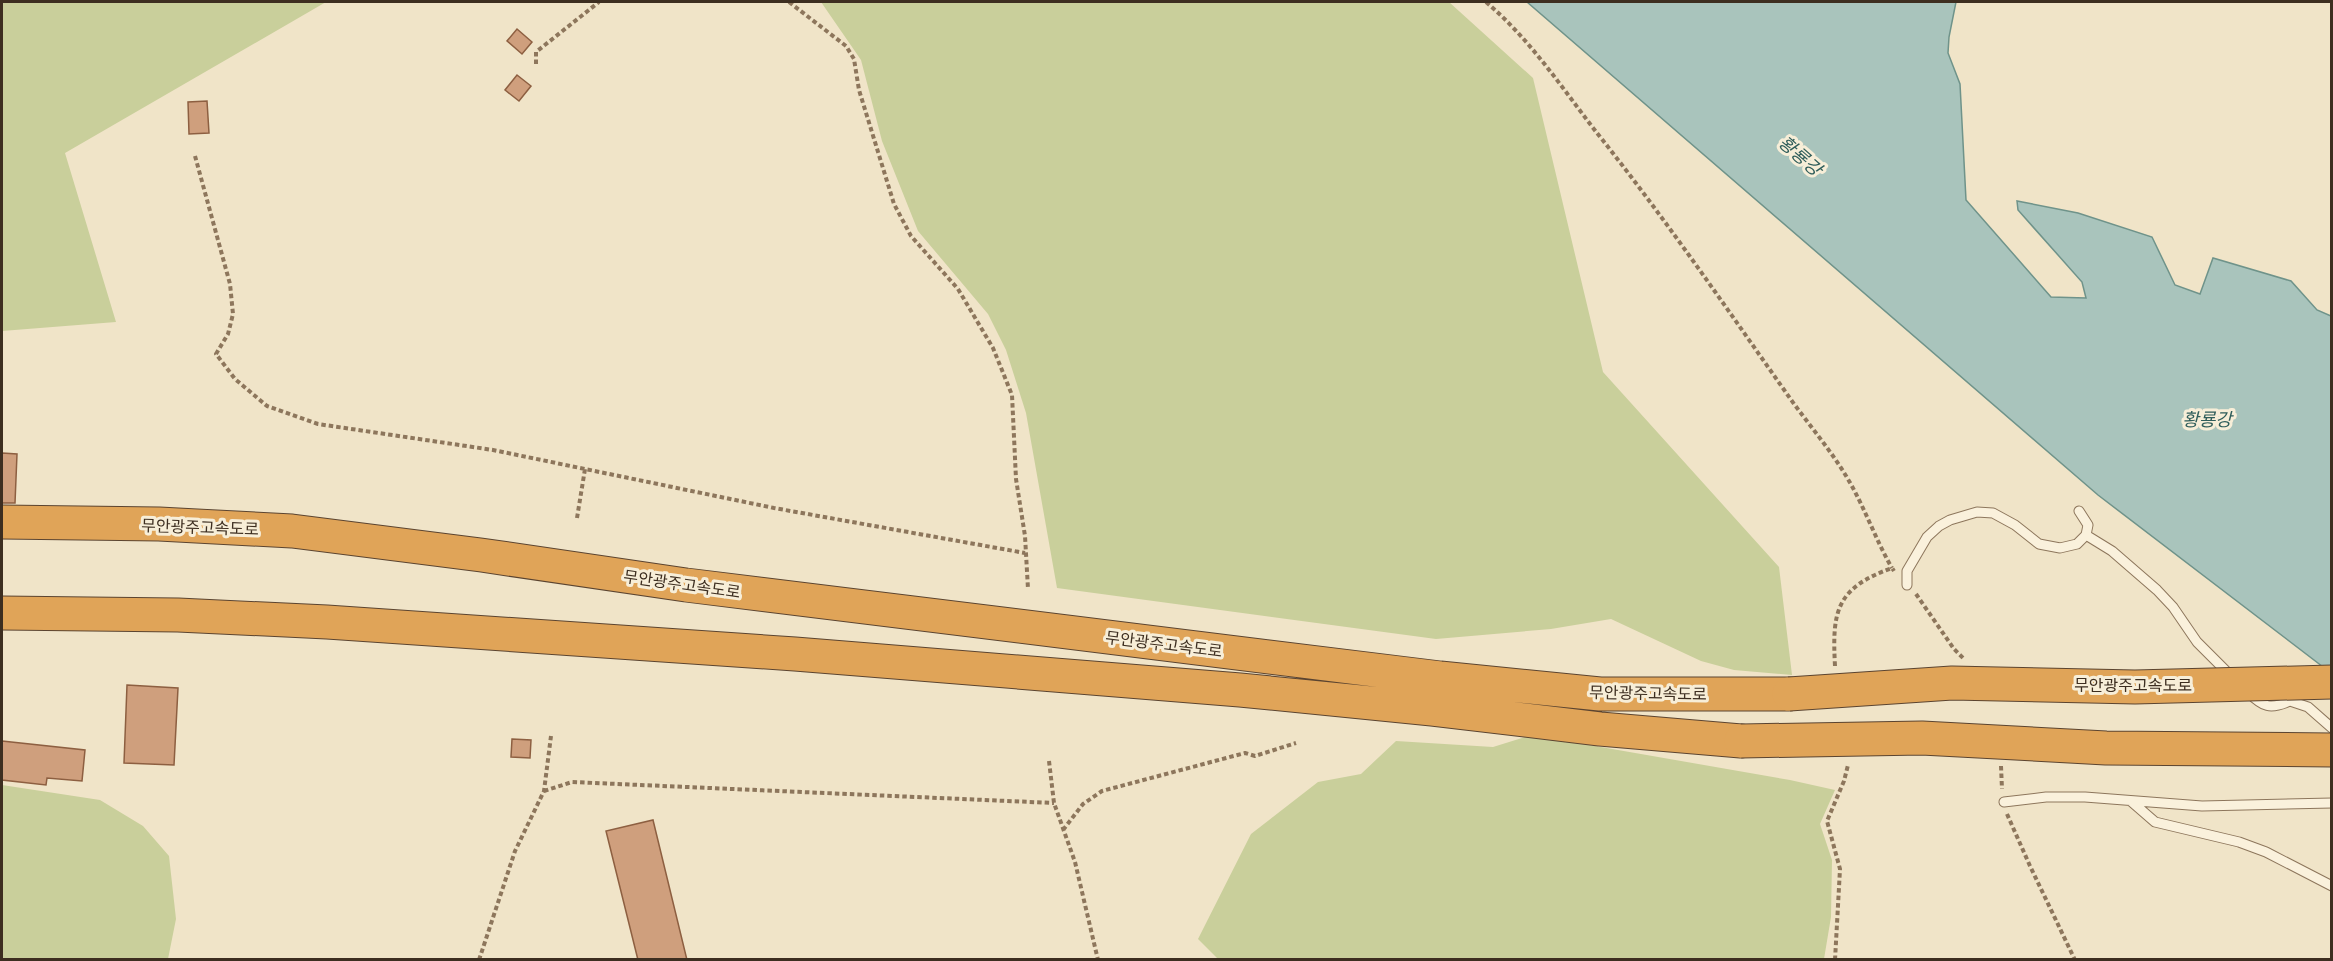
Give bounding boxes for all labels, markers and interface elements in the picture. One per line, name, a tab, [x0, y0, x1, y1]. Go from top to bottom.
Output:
water label: 황룡강	[1774, 128, 1830, 182]
water label: 황룡강	[2182, 405, 2234, 431]
street label: 무안광주고속도로	[141, 512, 260, 540]
street label: 무안광주고속도로	[622, 563, 742, 603]
street label: 무안광주고속도로	[1104, 624, 1224, 662]
street label: 무안광주고속도로	[2074, 672, 2192, 696]
street label: 무안광주고속도로	[1589, 679, 1707, 705]

